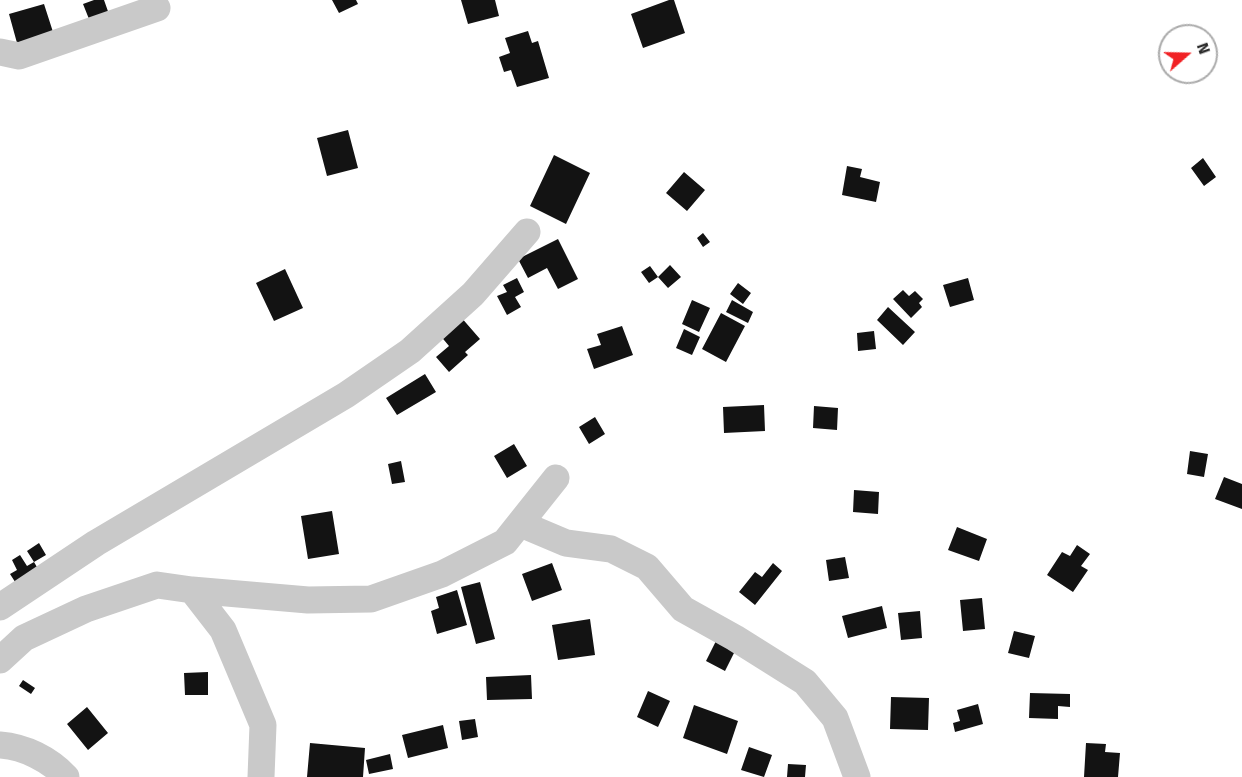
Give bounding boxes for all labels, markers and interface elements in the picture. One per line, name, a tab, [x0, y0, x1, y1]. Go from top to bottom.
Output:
north arrow	[1158, 24, 1218, 84]
text: N	[1193, 40, 1214, 57]

